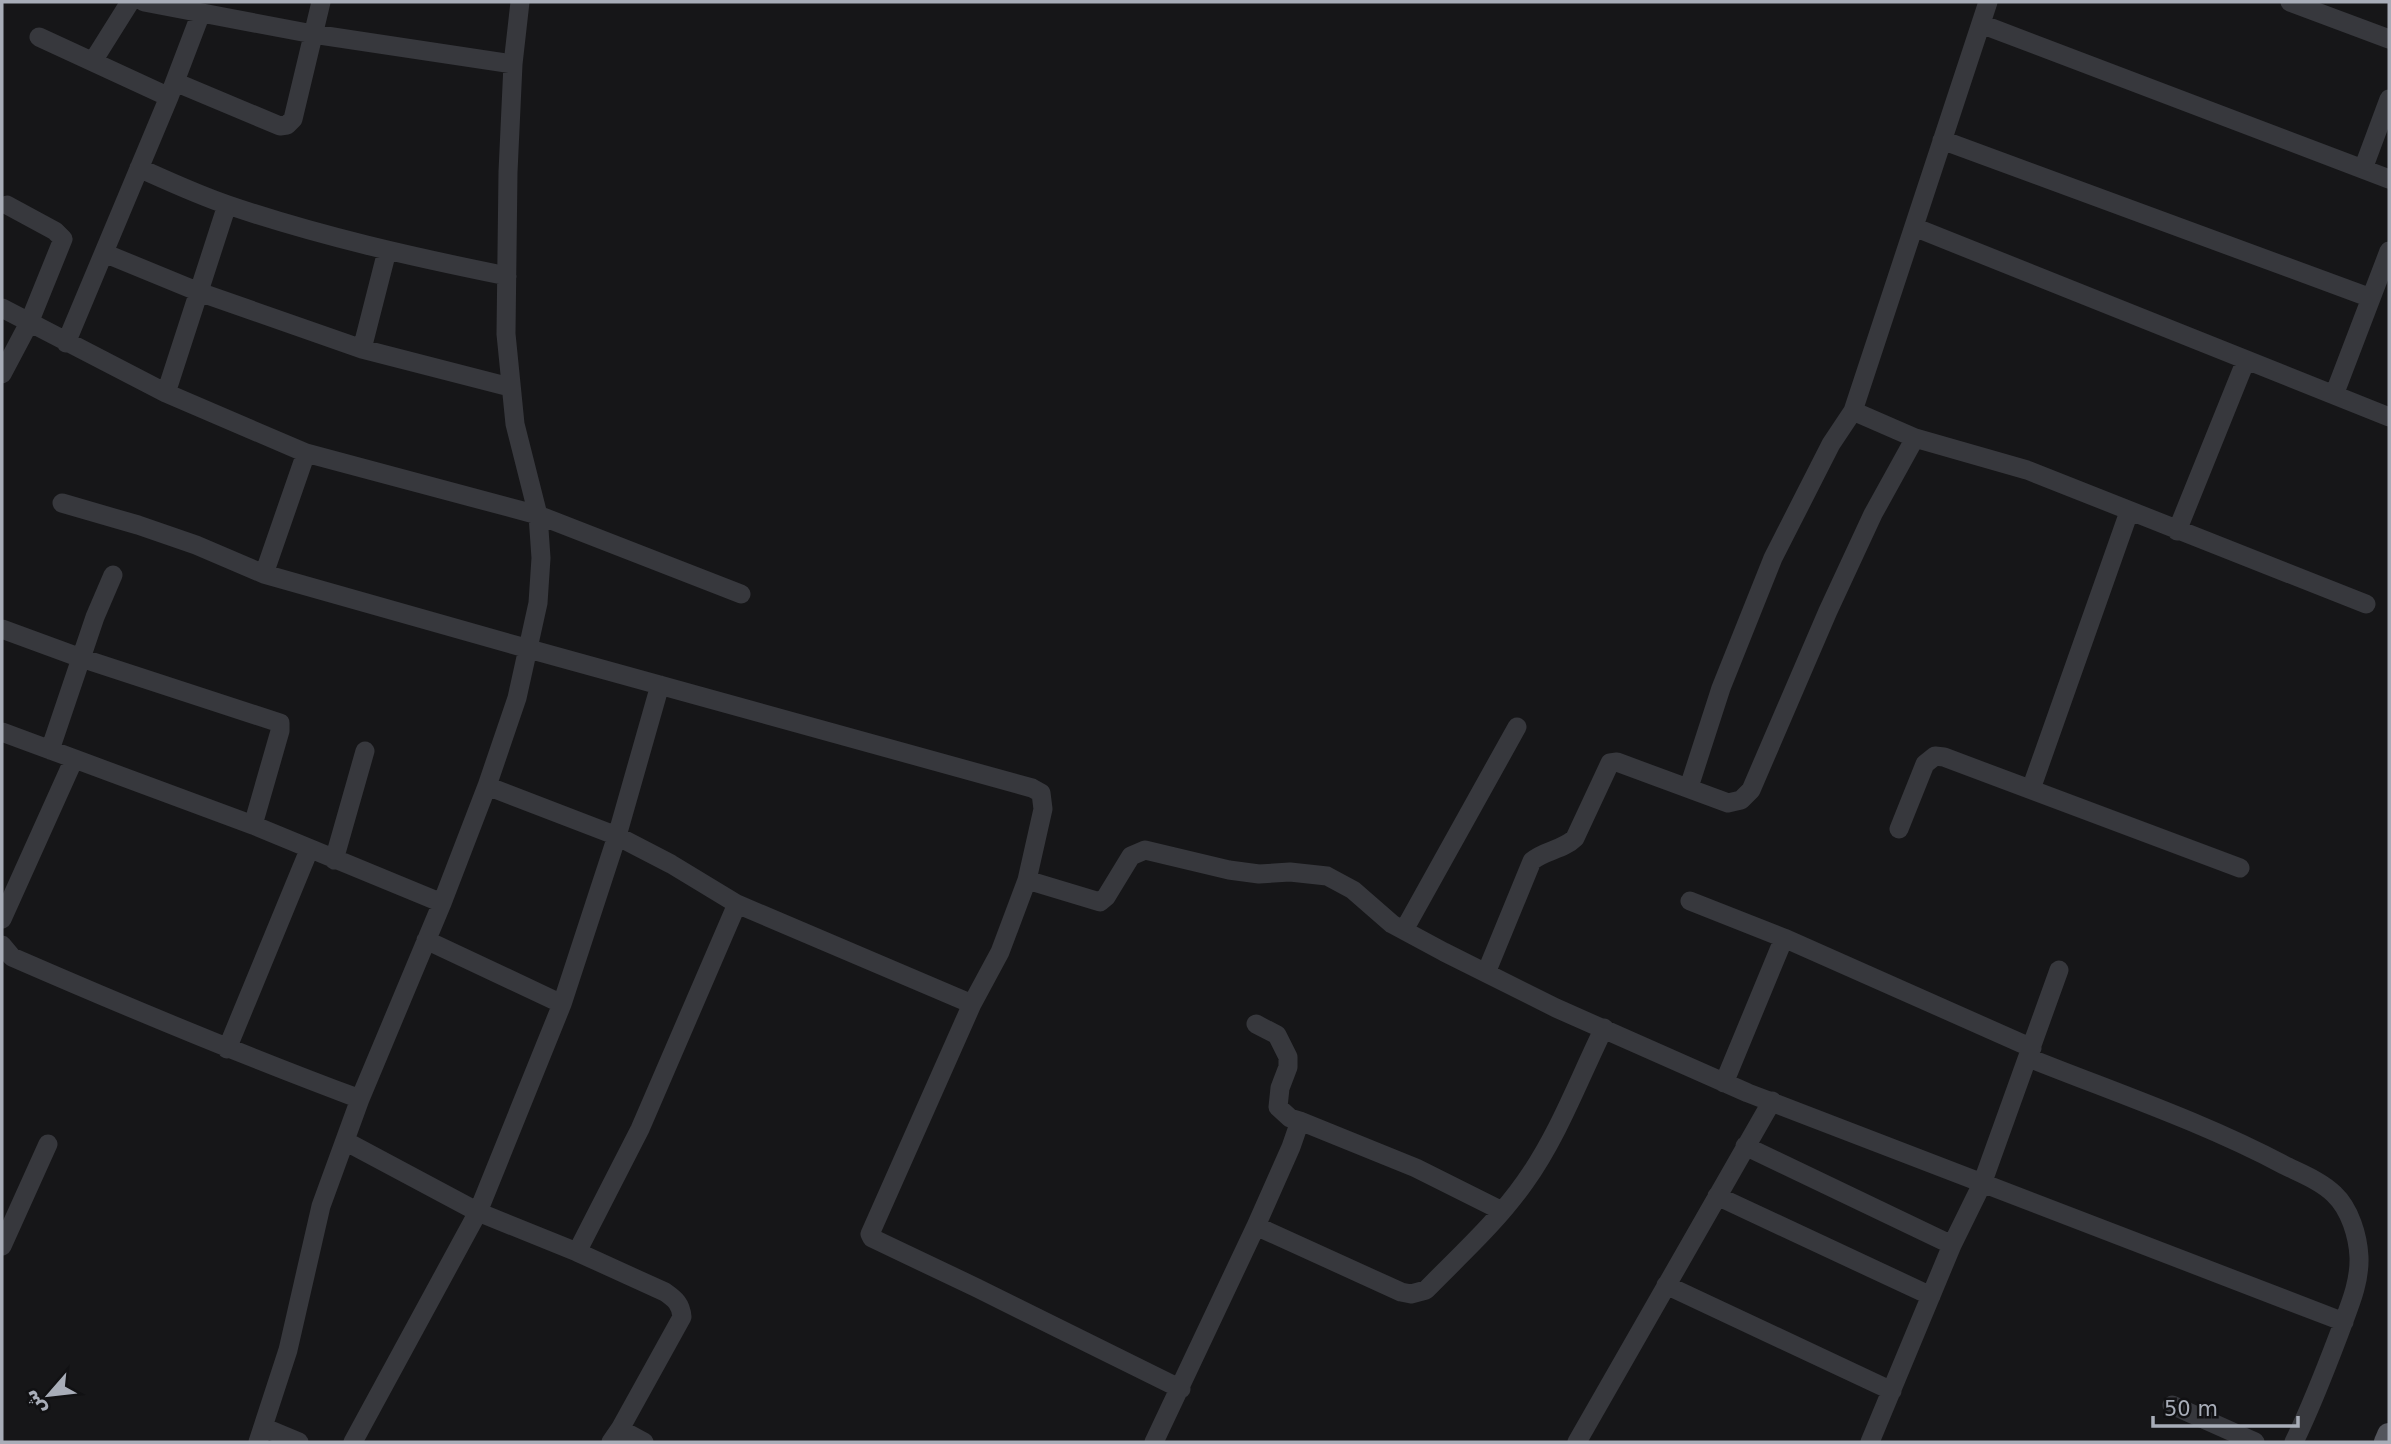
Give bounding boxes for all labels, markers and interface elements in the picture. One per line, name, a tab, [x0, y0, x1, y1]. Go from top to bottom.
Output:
north arrow	[14, 1360, 84, 1430]
scale bar	[2153, 1384, 2298, 1428]
text: ش	[18, 1386, 51, 1420]
text: 50 m	[2164, 1397, 2218, 1421]

